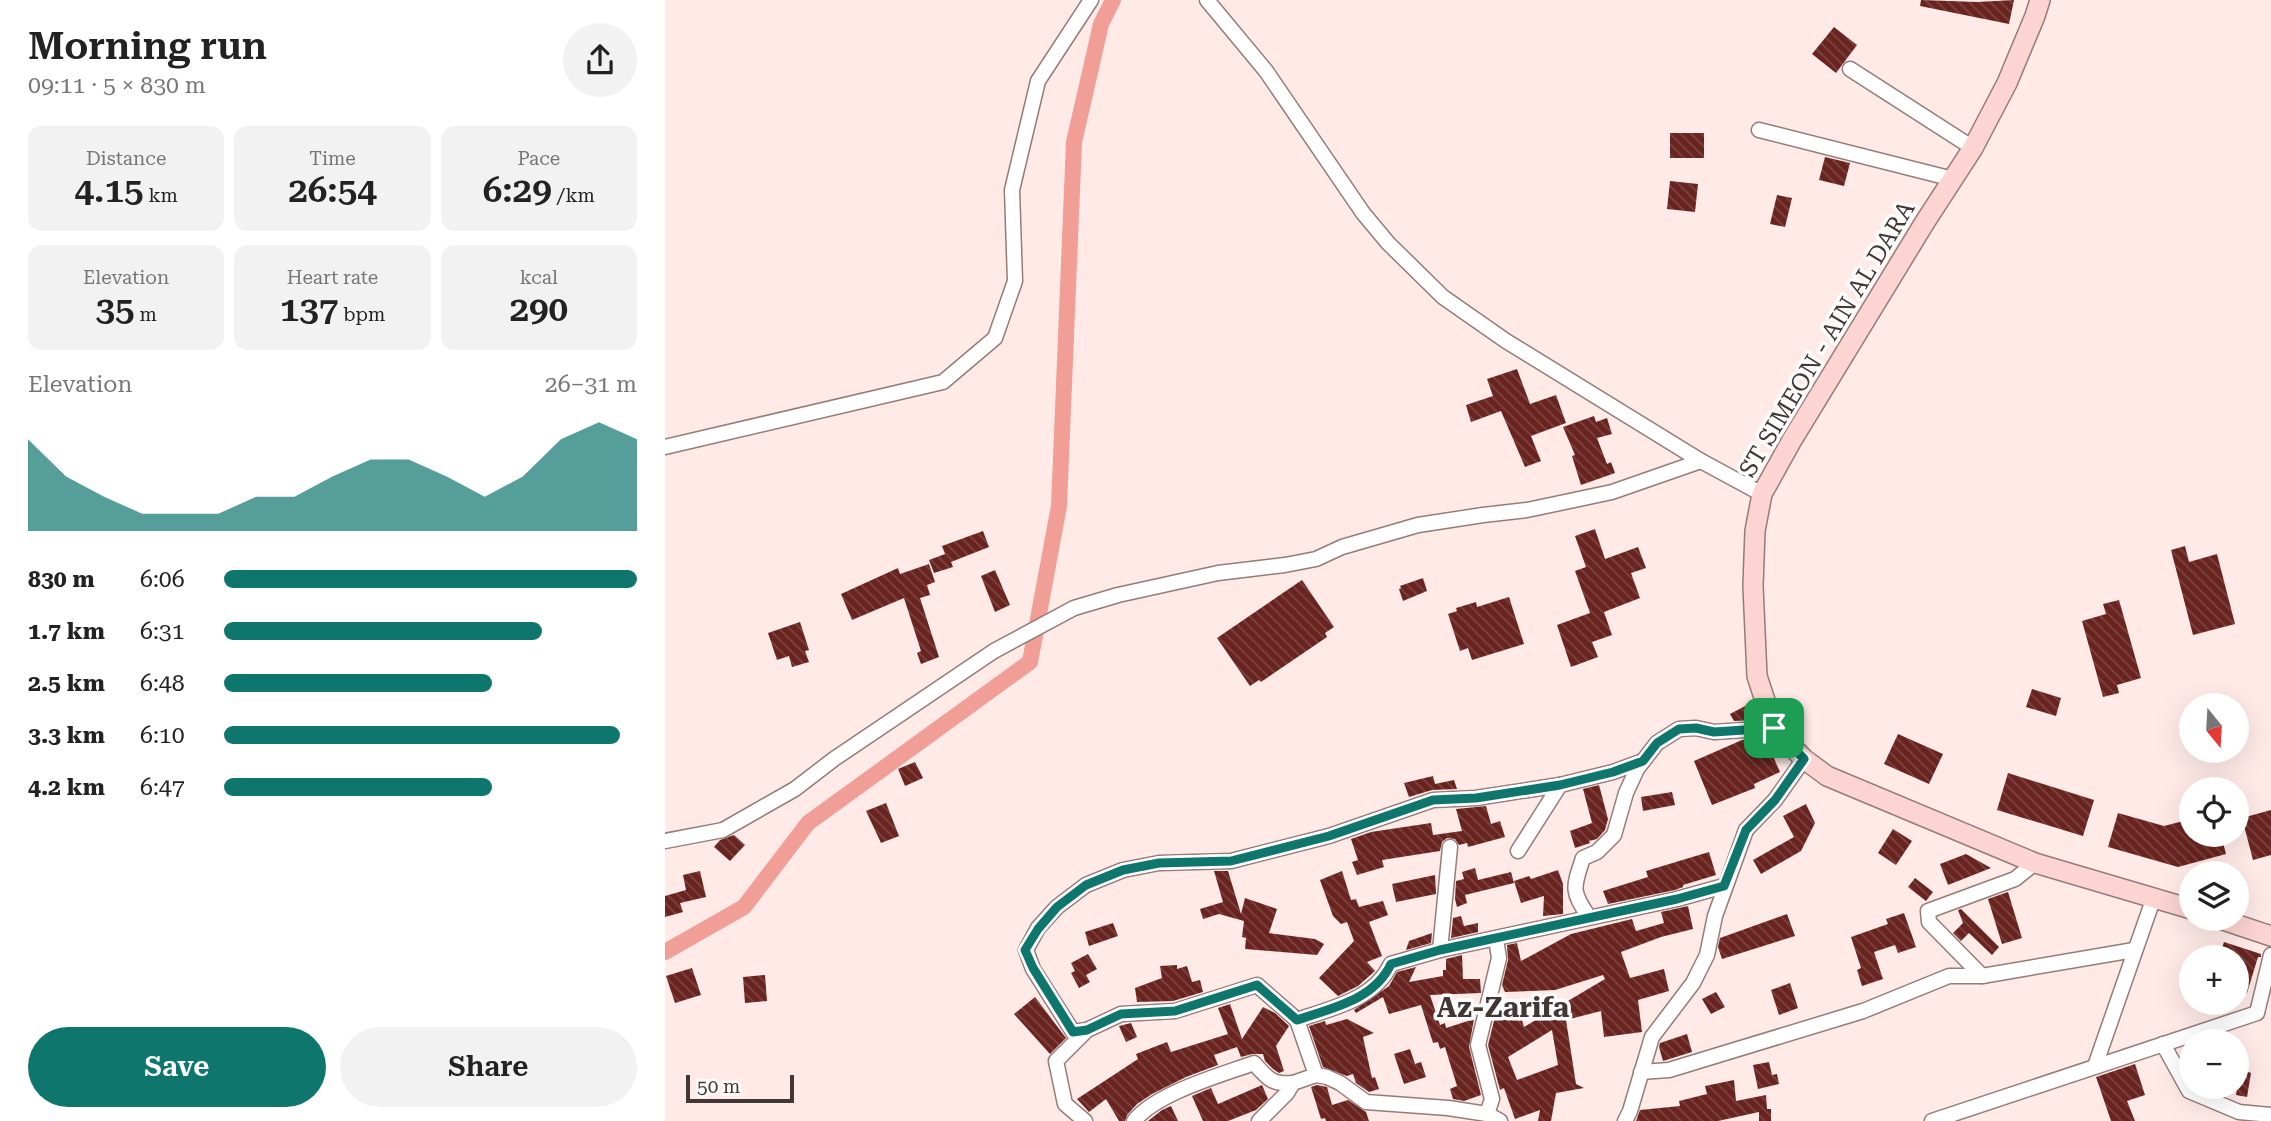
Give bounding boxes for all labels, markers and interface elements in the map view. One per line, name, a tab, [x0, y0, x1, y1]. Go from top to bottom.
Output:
button: share	[563, 23, 637, 97]
text: Morning run	[28, 24, 267, 68]
text: 09:11 · 5 × 830 m	[28, 72, 206, 99]
text: Distance	[86, 147, 166, 170]
text: Time	[309, 147, 356, 170]
text: Pace	[517, 147, 560, 170]
text: 4.15	[75, 170, 144, 211]
text: 26:54	[288, 170, 377, 211]
text: 6:29	[483, 170, 552, 211]
text: km	[144, 184, 178, 207]
text: /km	[552, 184, 595, 207]
street label: ST SIMEON - AIN AL DARA	[1733, 196, 1921, 482]
text: Elevation	[83, 266, 169, 289]
text: Heart rate	[287, 266, 378, 289]
text: kcal	[520, 266, 558, 289]
text: 35	[95, 289, 135, 330]
text: 137	[280, 289, 338, 330]
text: 290	[509, 289, 568, 330]
text: m	[135, 303, 157, 326]
text: bpm	[338, 303, 385, 326]
text: Elevation	[28, 371, 132, 398]
text: 26–31 m	[545, 371, 637, 398]
text: 830 m	[28, 566, 95, 593]
text: 6:06	[140, 566, 185, 593]
text: 1.7 km	[28, 618, 105, 645]
text: 6:31	[140, 618, 185, 645]
text: 2.5 km	[28, 670, 105, 697]
text: 6:48	[140, 670, 185, 697]
north arrow	[2179, 693, 2249, 763]
map controls	[2179, 693, 2249, 1099]
pin	[1744, 698, 1804, 758]
icon: arrive	[1755, 709, 1793, 747]
text: 3.3 km	[28, 722, 105, 749]
text: 6:10	[140, 722, 185, 749]
text: 4.2 km	[28, 774, 105, 801]
text: 6:47	[140, 774, 185, 801]
button: locate	[2179, 777, 2249, 847]
button: layers	[2179, 861, 2249, 931]
button: +	[2179, 945, 2249, 1015]
district label: Az-Zarifa	[1437, 991, 1570, 1024]
button: Save	[28, 1027, 326, 1107]
button: Share	[340, 1027, 637, 1107]
button: −	[2179, 1029, 2249, 1099]
scale bar	[686, 1072, 795, 1104]
text: 50 m	[697, 1075, 740, 1098]

